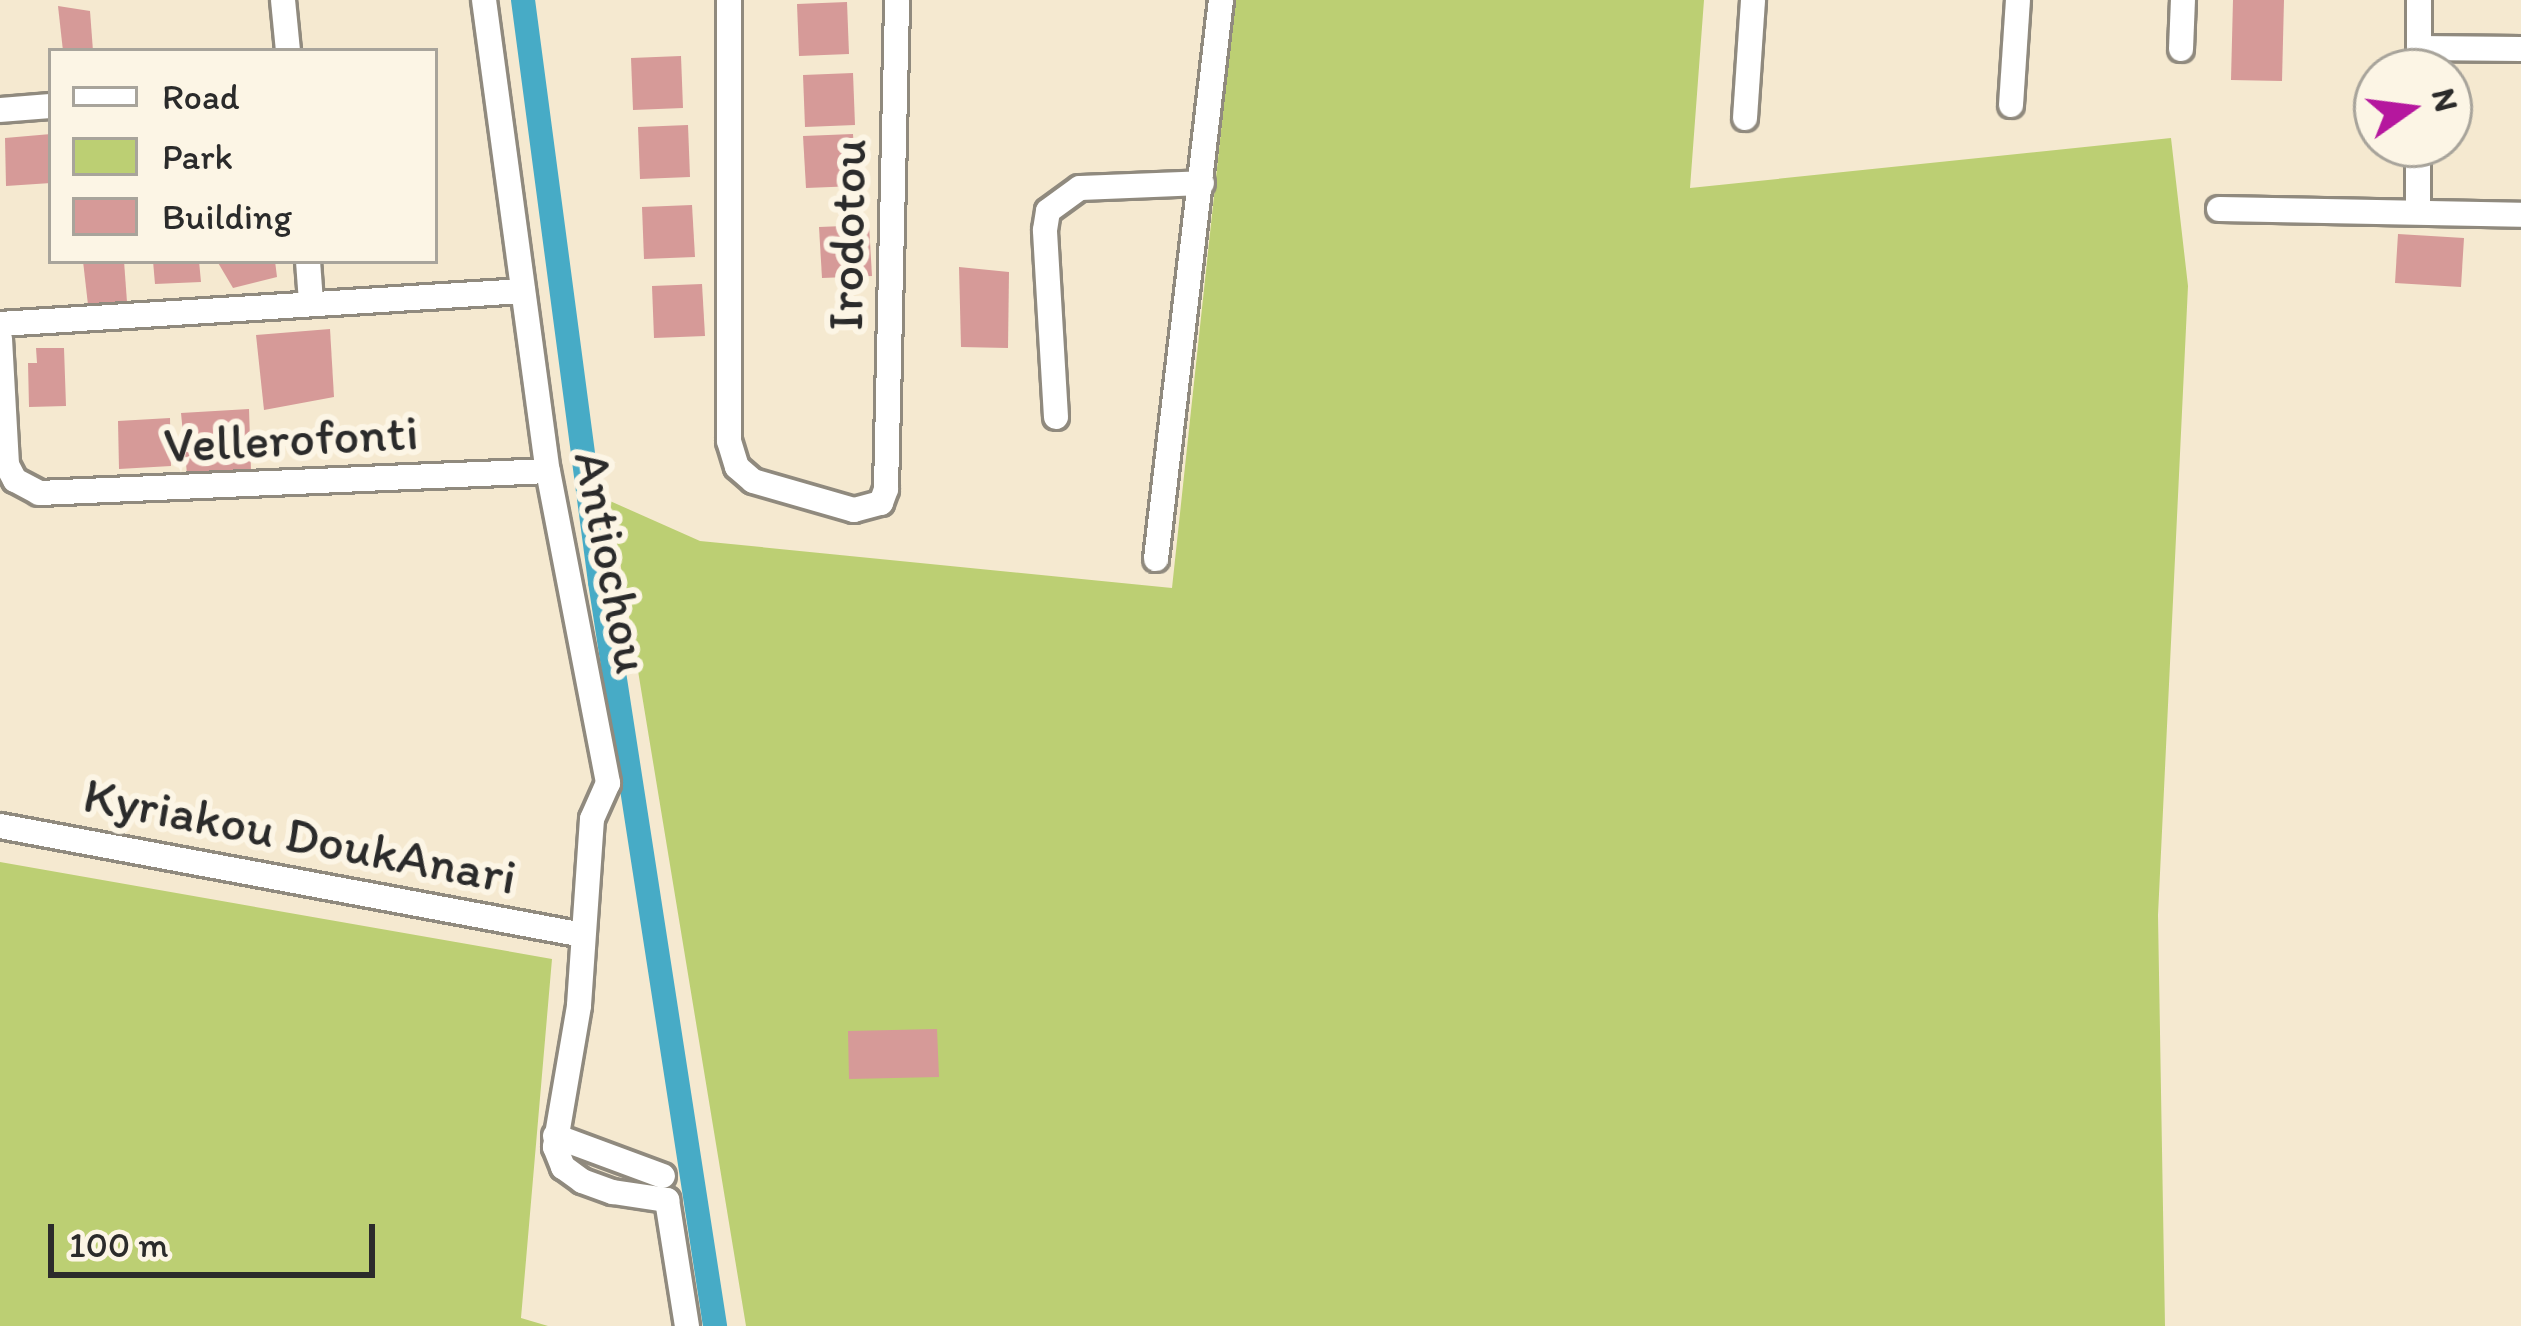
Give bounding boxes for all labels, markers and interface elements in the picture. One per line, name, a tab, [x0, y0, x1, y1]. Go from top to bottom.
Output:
legend	[48, 48, 438, 264]
north arrow	[2353, 48, 2473, 168]
text: Road	[162, 75, 240, 118]
text: N	[2424, 84, 2467, 115]
text: Park	[162, 135, 233, 178]
street label: Irodotou	[815, 139, 879, 331]
text: Building	[162, 195, 292, 238]
street label: Vellerofonti	[162, 402, 420, 476]
street label: Antiochou	[560, 446, 664, 678]
street label: Kyriakou DoukAnari	[79, 764, 521, 908]
scale bar	[54, 1200, 381, 1274]
text: 100 m	[69, 1223, 168, 1266]

